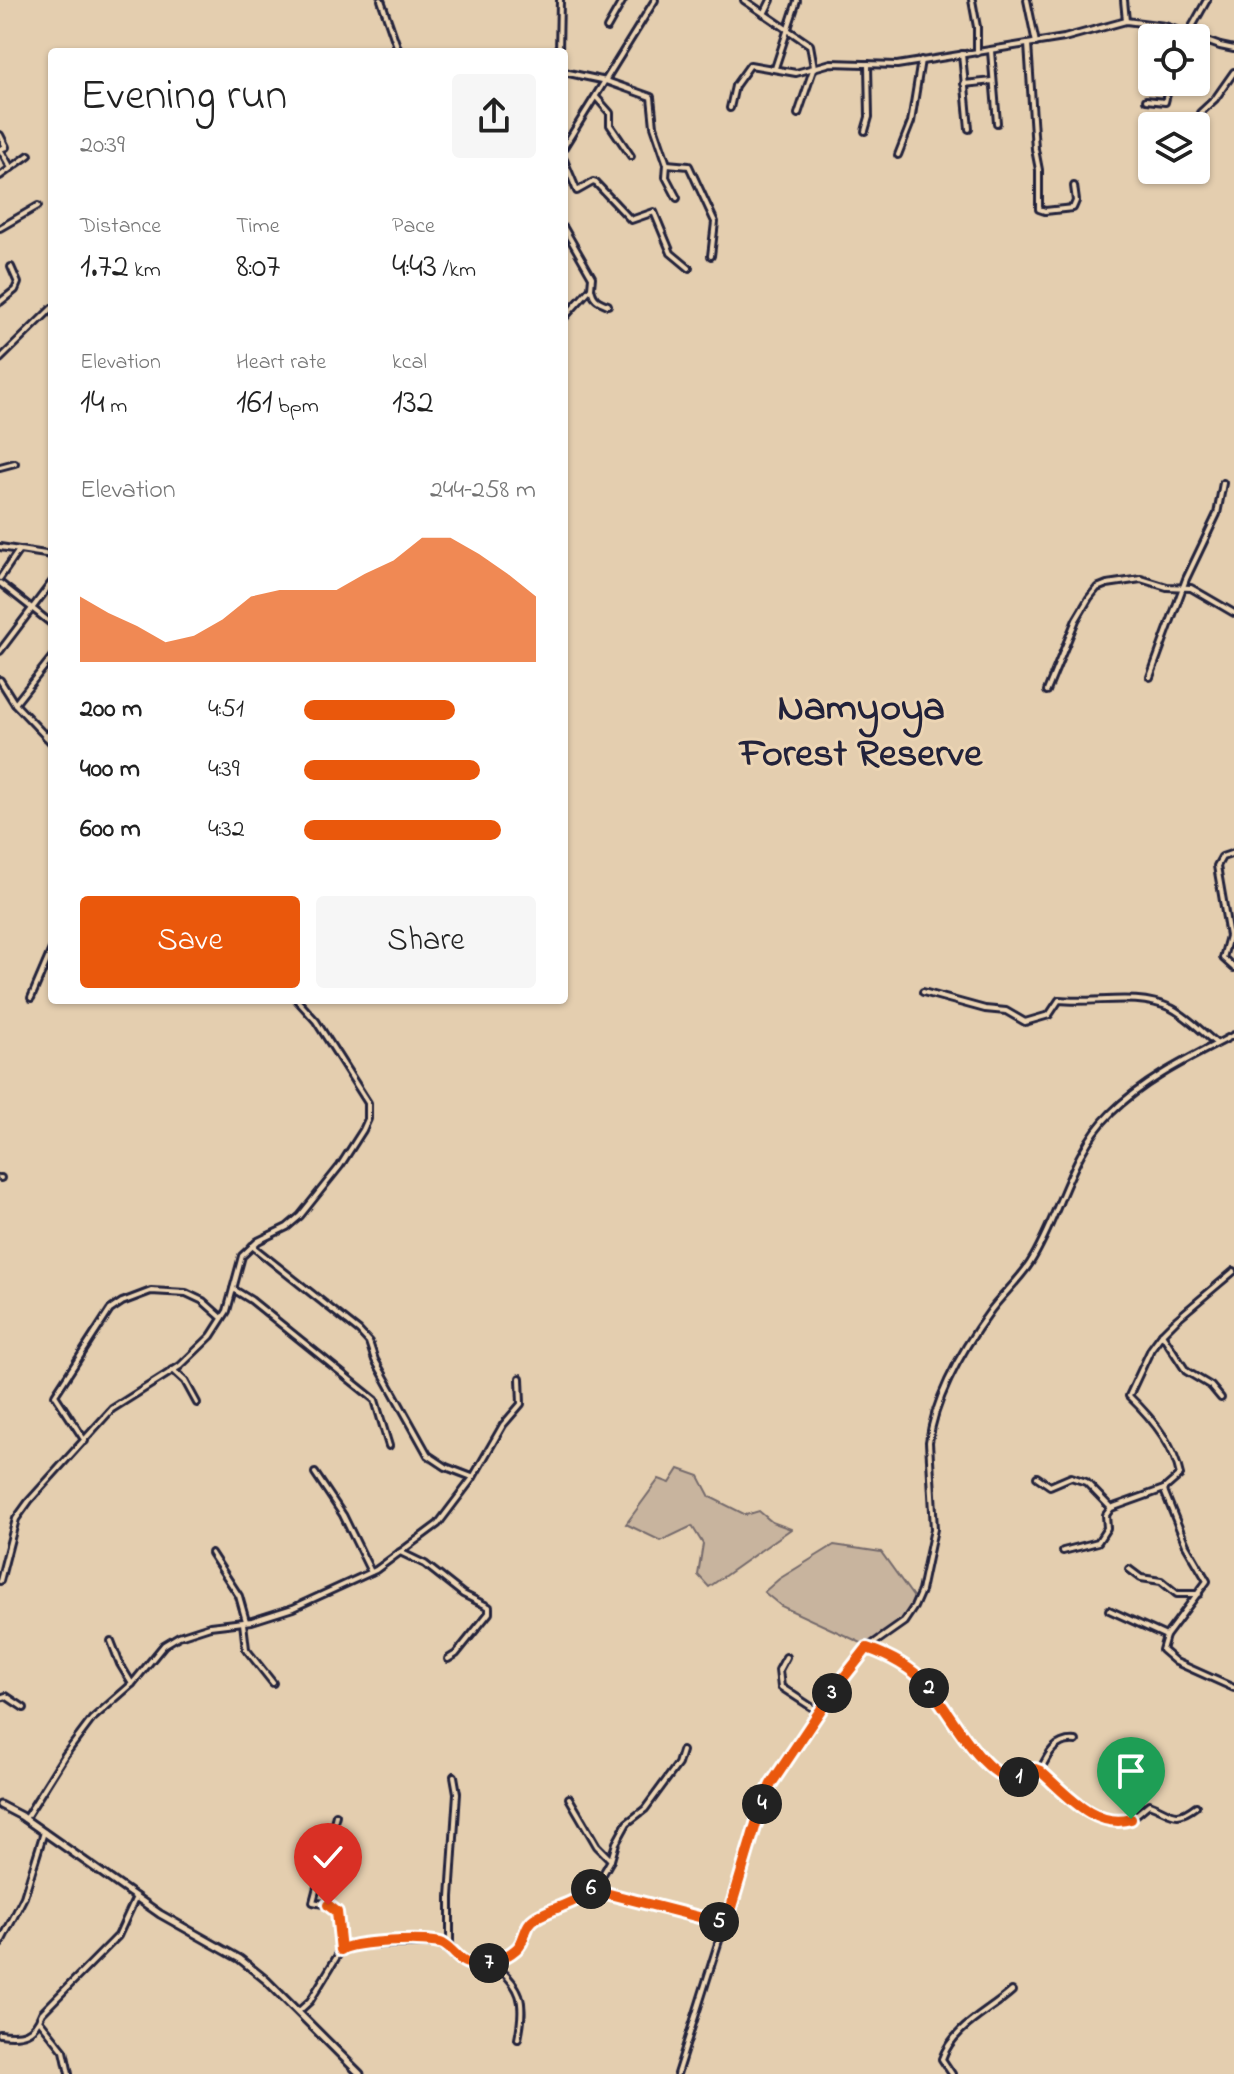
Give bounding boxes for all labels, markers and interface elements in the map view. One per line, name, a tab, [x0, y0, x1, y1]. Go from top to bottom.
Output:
map controls	[1138, 24, 1210, 184]
button: locate	[1138, 24, 1210, 96]
text: Evening run	[80, 65, 287, 129]
button: share	[452, 74, 536, 158]
button: layers	[1138, 112, 1210, 184]
text: 20:39	[80, 127, 125, 165]
text: Distance	[80, 211, 161, 243]
text: Time	[236, 211, 280, 243]
text: Pace	[392, 211, 435, 243]
text: 1.72	[80, 243, 129, 293]
text: 8:07	[236, 243, 280, 293]
text: 4:43	[392, 243, 437, 293]
text: km	[129, 255, 161, 287]
text: /km	[437, 255, 476, 287]
text: Elevation	[80, 347, 161, 379]
text: Heart rate	[236, 347, 326, 379]
text: kcal	[392, 347, 427, 379]
text: 14	[80, 379, 105, 429]
text: 161	[236, 379, 273, 429]
text: 132	[392, 379, 434, 429]
text: m	[105, 391, 127, 423]
text: bpm	[273, 391, 319, 423]
text: Elevation	[80, 472, 176, 510]
text: 244–258 m	[430, 472, 536, 510]
district label: Namyoya Forest Reserve	[738, 680, 983, 785]
text: 200 m	[80, 691, 142, 729]
text: 4:51	[208, 691, 244, 729]
text: 400 m	[80, 751, 140, 789]
text: 4:39	[208, 751, 240, 789]
text: 600 m	[80, 811, 141, 849]
text: 4:32	[208, 811, 245, 849]
button: Save	[80, 896, 300, 988]
button: Share	[316, 896, 536, 988]
pin: 2	[909, 1668, 949, 1708]
text: 2	[924, 1672, 934, 1704]
pin: 3	[812, 1673, 852, 1713]
text: 3	[827, 1677, 837, 1709]
pin	[1097, 1737, 1165, 1819]
icon: arrive	[1109, 1749, 1153, 1793]
pin: 1	[999, 1757, 1039, 1797]
text: 1	[1016, 1761, 1023, 1793]
pin: 4	[742, 1784, 782, 1824]
text: 4	[757, 1788, 767, 1820]
pin	[294, 1823, 362, 1905]
icon: check	[306, 1835, 350, 1879]
pin: 6	[571, 1869, 611, 1909]
text: 6	[586, 1873, 596, 1905]
pin: 5	[699, 1902, 739, 1942]
text: 5	[713, 1906, 725, 1938]
pin: 7	[469, 1943, 509, 1983]
text: 7	[484, 1947, 494, 1979]

